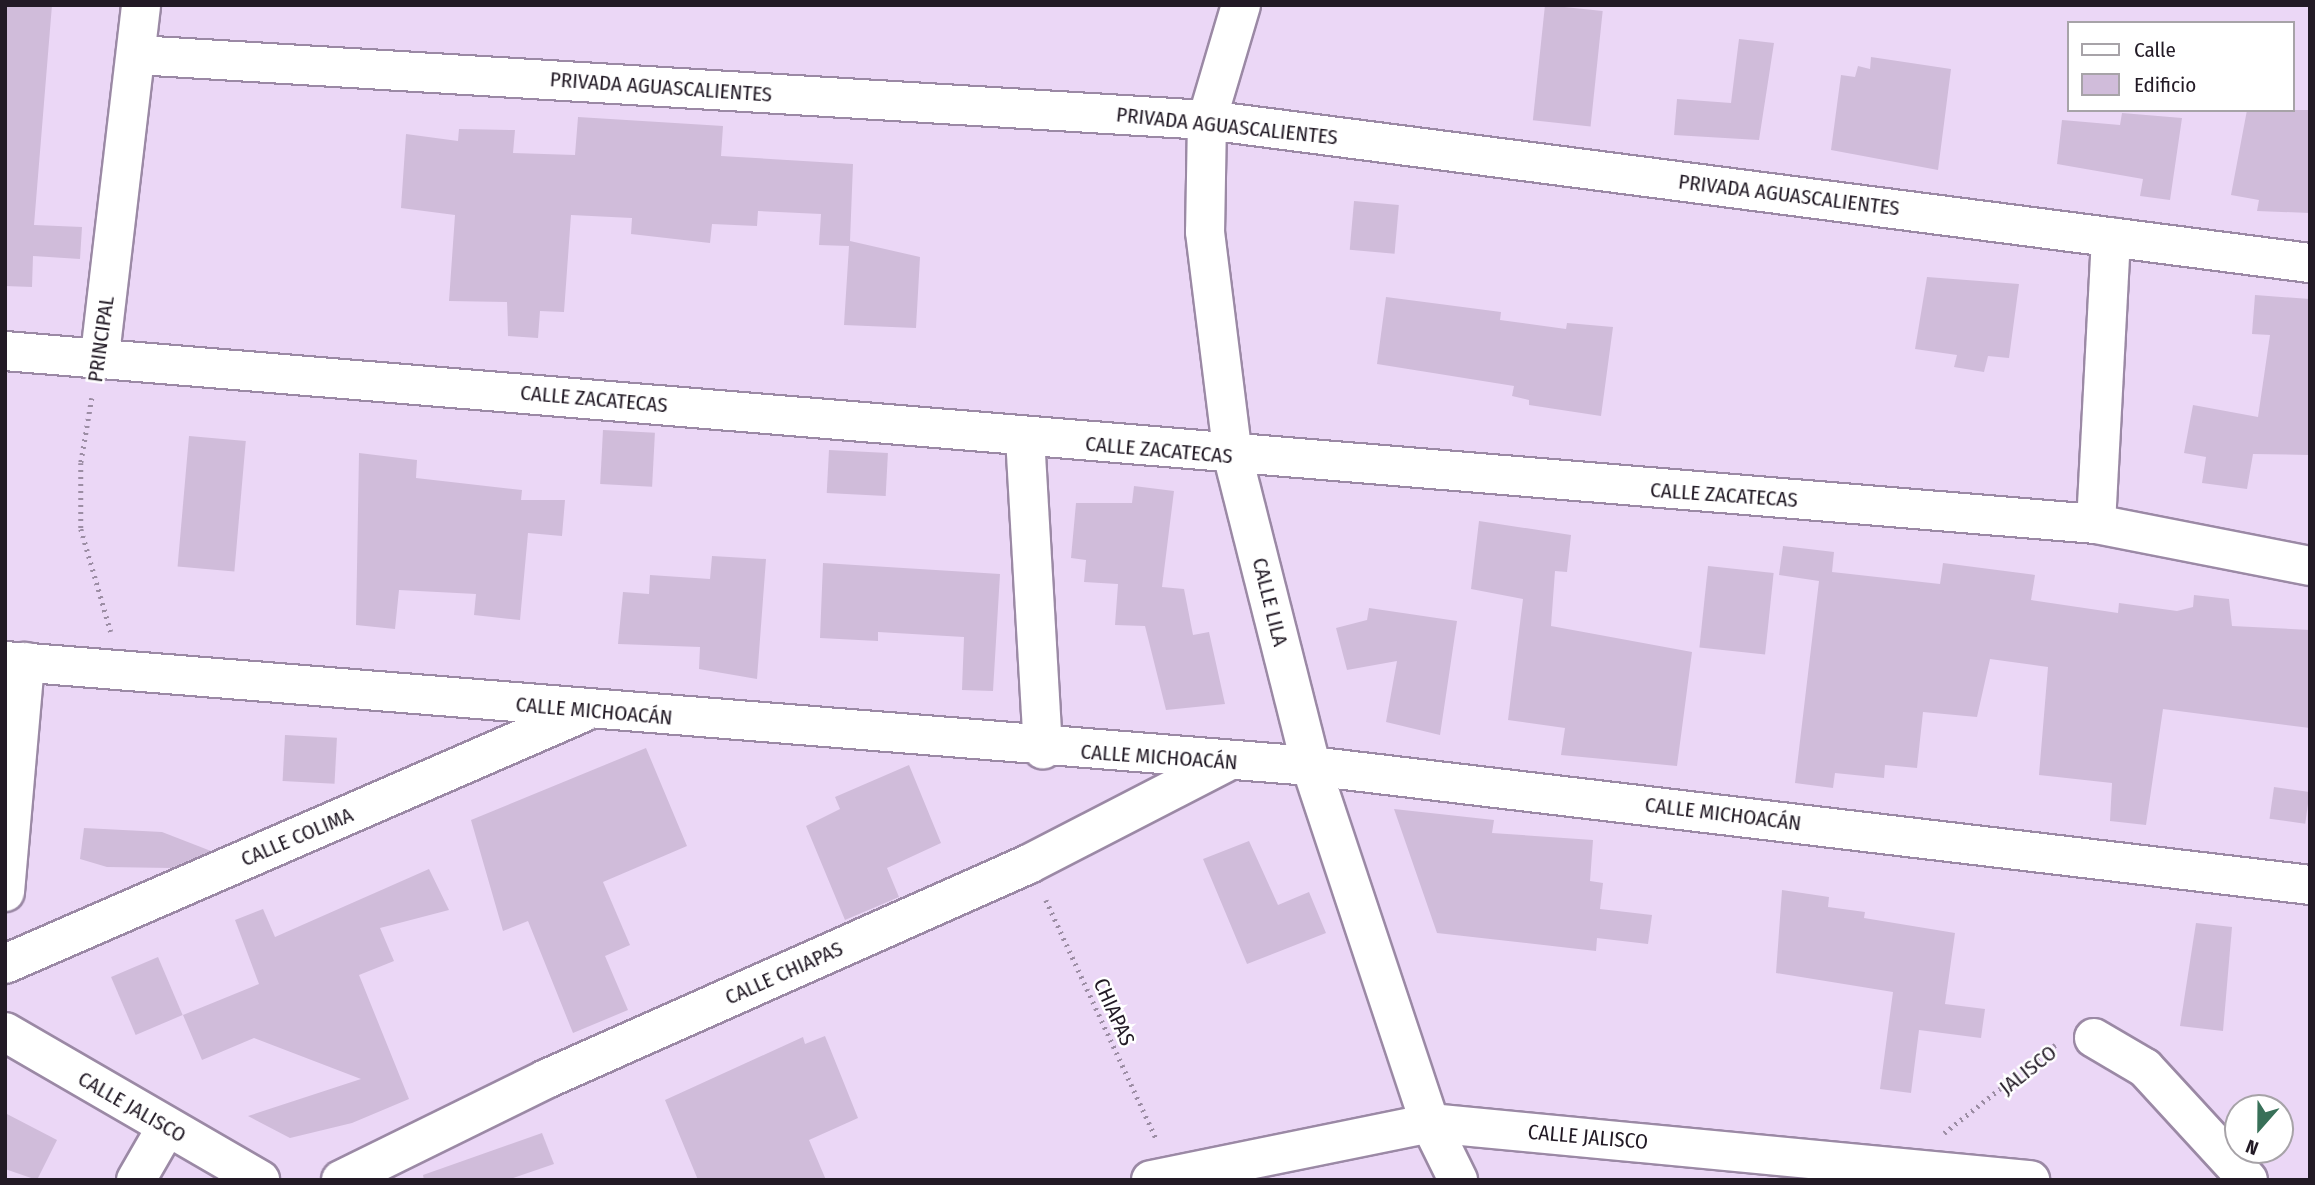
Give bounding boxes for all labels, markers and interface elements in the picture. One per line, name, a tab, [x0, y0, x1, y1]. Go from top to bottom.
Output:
legend	[2066, 21, 2294, 112]
text: Calle	[2134, 37, 2176, 63]
street label: PRIVADA AGUASCALIENTES	[549, 67, 773, 107]
text: Edificio	[2134, 72, 2196, 98]
street label: PRIVADA AGUASCALIENTES	[1115, 102, 1339, 150]
street label: PRIVADA AGUASCALIENTES	[1677, 169, 1901, 221]
street label: PRINCIPAL	[82, 294, 120, 384]
street label: CALLE ZACATECAS	[519, 380, 669, 418]
street label: CALLE ZACATECAS	[1084, 431, 1234, 469]
street label: CALLE ZACATECAS	[1649, 477, 1799, 513]
street label: CALLE LILA	[1247, 555, 1293, 649]
street label: CALLE MICHOACÁN	[515, 692, 673, 730]
street label: CALLE MICHOACÁN	[1080, 739, 1238, 775]
street label: CALLE MICHOACÁN	[1643, 792, 1803, 836]
street label: CALLE COLIMA	[237, 802, 357, 872]
street label: CALLE CHIAPAS	[721, 936, 847, 1010]
street label: CHIAPAS	[1088, 974, 1140, 1050]
street label: JALISCO	[1994, 1040, 2062, 1100]
street label: CALLE JALISCO	[74, 1066, 190, 1148]
north arrow	[2224, 1094, 2294, 1164]
street label: CALLE JALISCO	[1527, 1119, 1649, 1155]
text: N	[2243, 1134, 2261, 1160]

